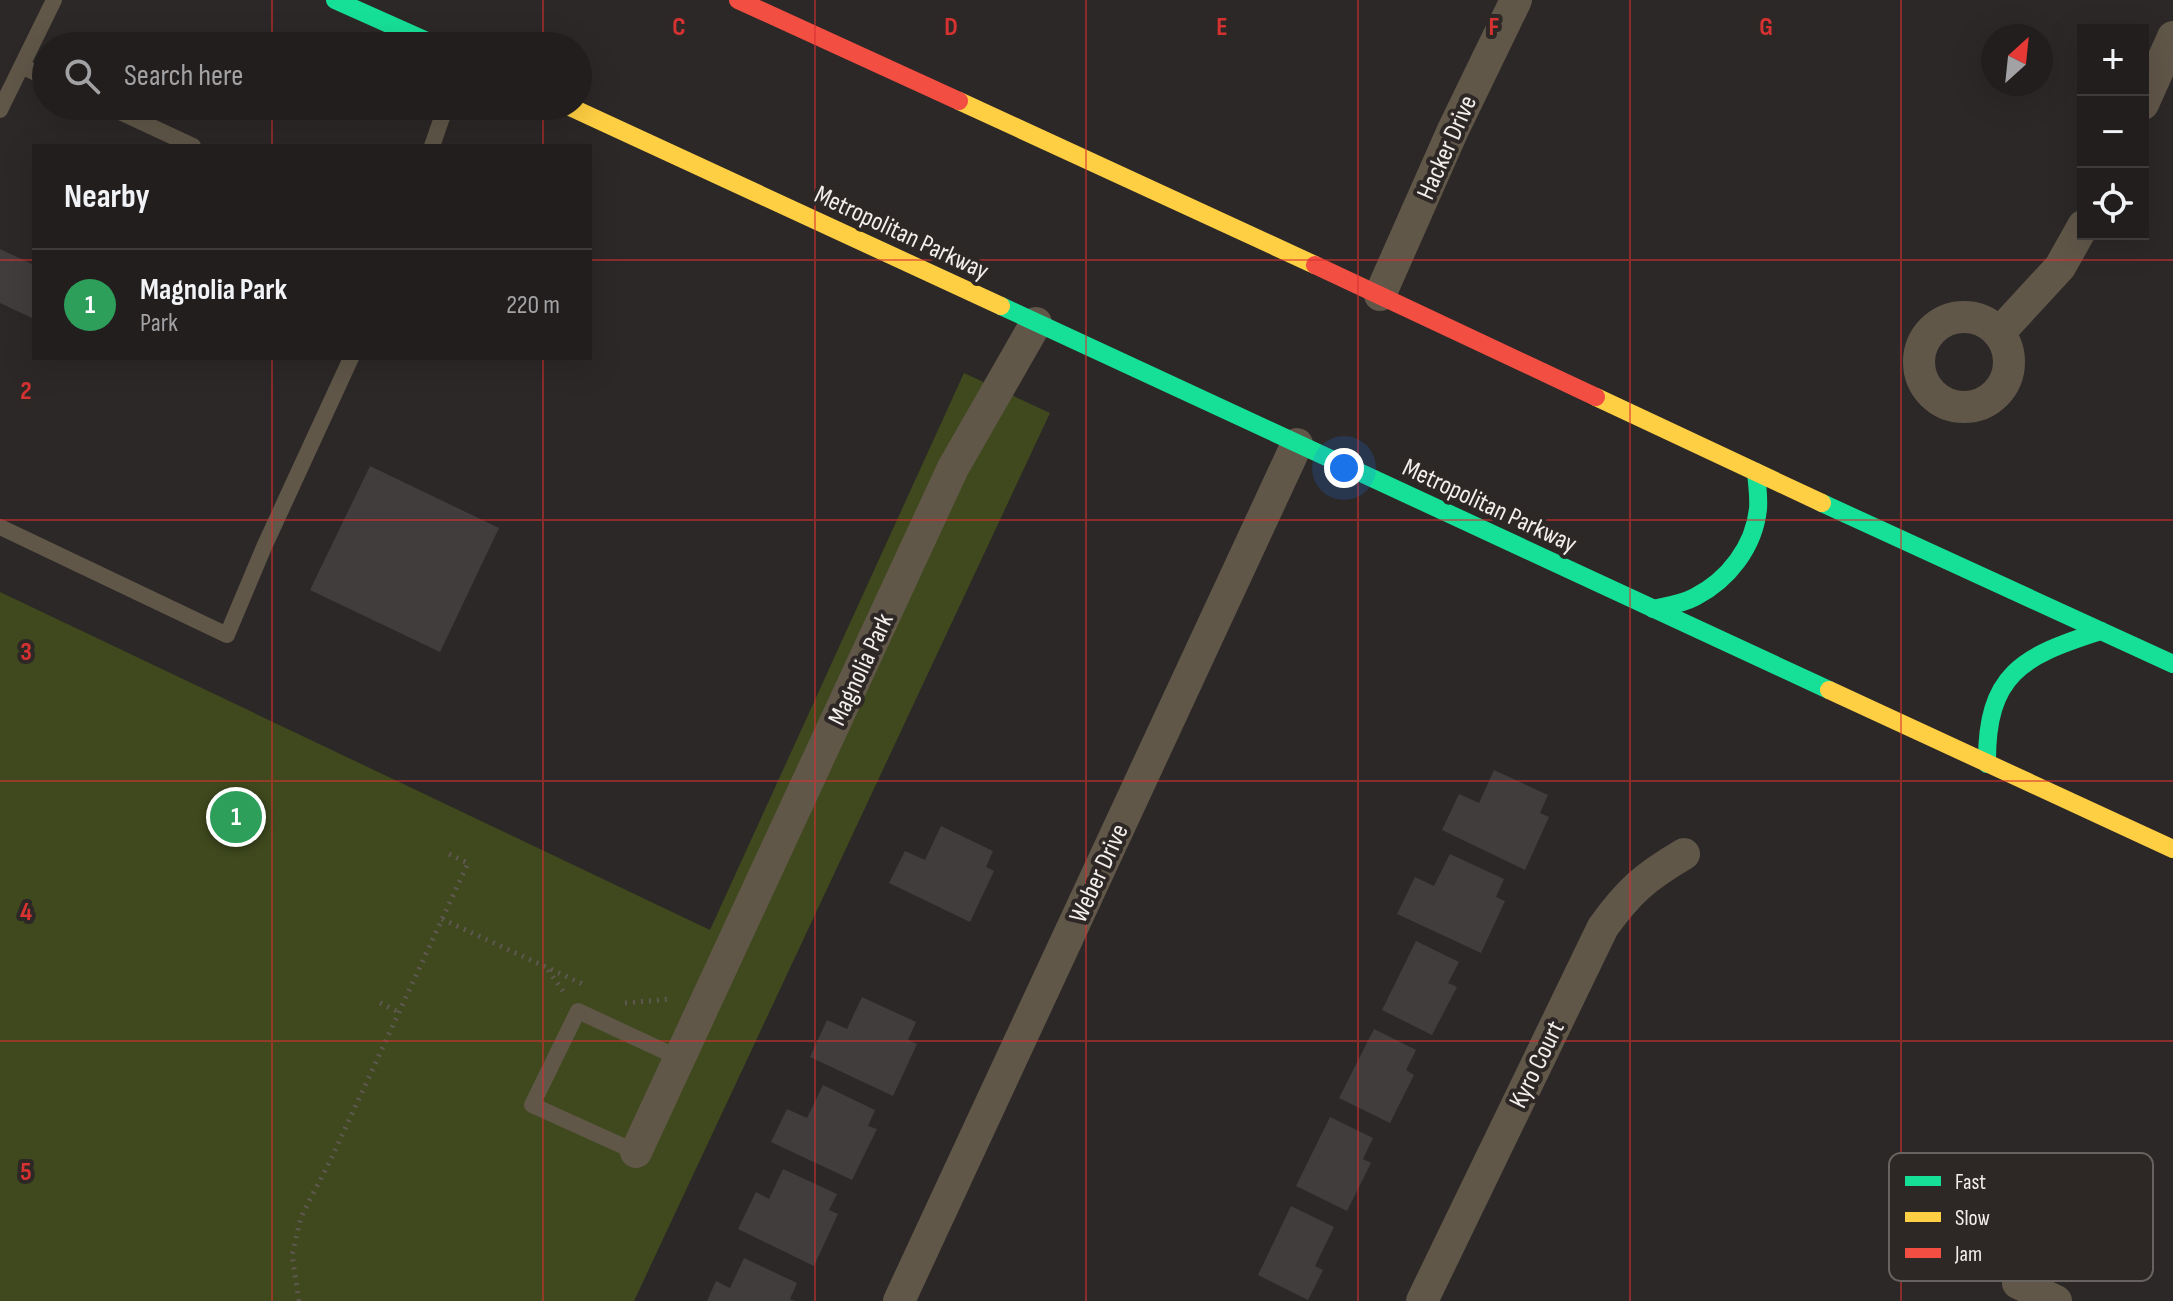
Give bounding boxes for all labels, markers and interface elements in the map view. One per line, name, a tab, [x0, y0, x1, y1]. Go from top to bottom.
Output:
text: C	[672, 12, 686, 43]
text: D	[944, 12, 958, 43]
text: E	[1216, 12, 1228, 43]
text: F	[1489, 12, 1500, 43]
text: G	[1759, 12, 1773, 43]
north arrow	[1981, 24, 2053, 96]
map controls	[2077, 24, 2149, 240]
button: +	[2077, 24, 2149, 96]
search box	[32, 32, 592, 120]
icon: search	[60, 54, 104, 98]
text: Search here	[124, 58, 243, 94]
street label: Hacker Drive	[1411, 91, 1484, 204]
button: −	[2077, 96, 2149, 168]
button: locate	[2077, 168, 2149, 240]
text: Nearby	[64, 176, 150, 217]
street label: Metropolitan Parkway	[809, 179, 993, 287]
text: Magnolia Park	[140, 272, 287, 308]
text: 1	[85, 290, 95, 321]
text: 220 m	[506, 290, 560, 321]
text: Park	[140, 308, 178, 339]
text: 2	[20, 376, 32, 407]
your location	[1324, 448, 1364, 488]
street label: Metropolitan Parkway	[1397, 452, 1581, 560]
street label: Magnolia Park	[822, 609, 901, 731]
text: 3	[20, 637, 32, 668]
pin: 1	[210, 787, 262, 847]
street label: Weber Drive	[1063, 819, 1136, 928]
text: 4	[20, 897, 32, 928]
street label: Kyro Court	[1503, 1016, 1572, 1113]
legend	[1889, 1153, 2153, 1281]
text: 5	[20, 1157, 32, 1188]
text: Fast	[1955, 1169, 1986, 1196]
text: Slow	[1955, 1205, 1990, 1232]
text: Jam	[1954, 1241, 1982, 1268]

